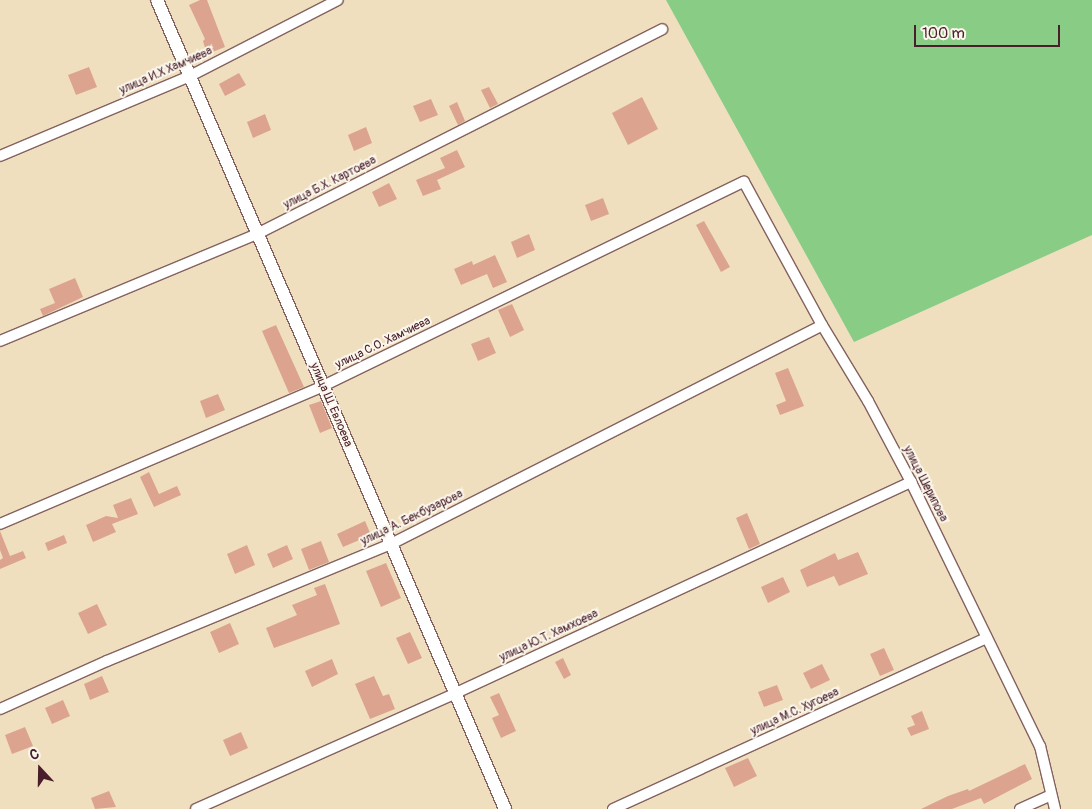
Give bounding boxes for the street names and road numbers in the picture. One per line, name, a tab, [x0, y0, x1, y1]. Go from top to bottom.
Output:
street label: улица И.Х Хамчиева	[117, 44, 215, 98]
street label: улица Б.Х. Картоева	[281, 153, 379, 213]
street label: улица С.О. Хамчиева	[333, 314, 433, 372]
street label: улица Ш. Евлоева	[307, 361, 355, 449]
street label: улица Шерипова	[900, 444, 950, 524]
street label: улица А. Бекбузарова	[359, 487, 465, 549]
street label: улица Ю.Т. Хамхоева	[497, 607, 601, 665]
street label: улица М.С. Хугоева	[749, 685, 841, 739]

